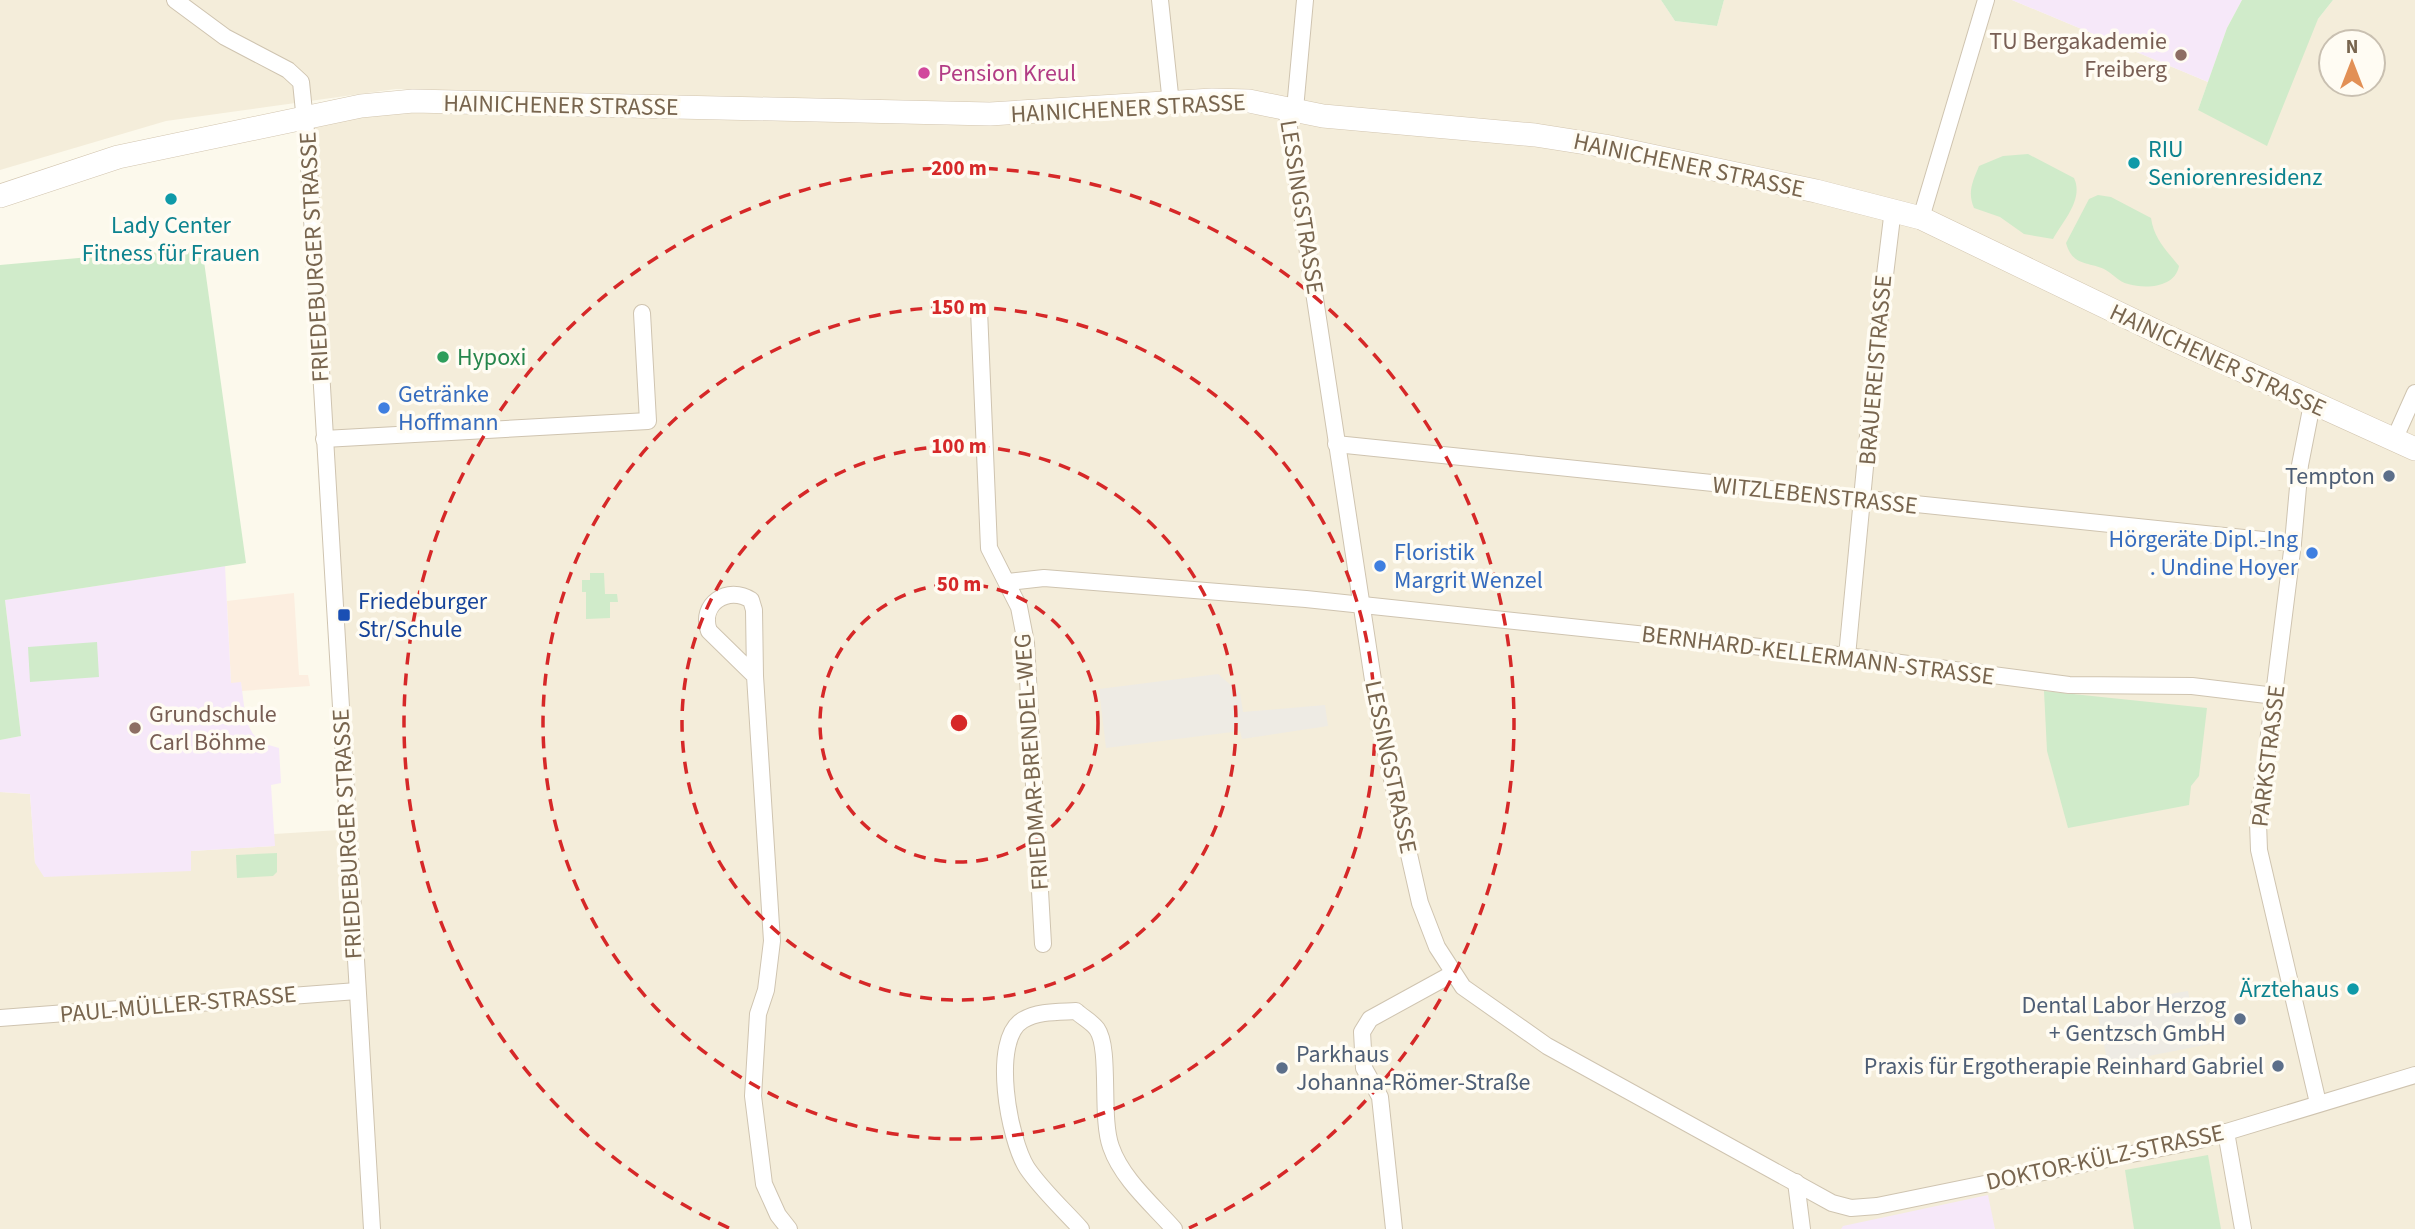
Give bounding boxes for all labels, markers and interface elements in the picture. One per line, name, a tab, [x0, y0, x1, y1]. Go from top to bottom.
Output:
place label: TU Bergakademie Freiberg	[1989, 24, 2167, 87]
north arrow	[2317, 28, 2387, 98]
text: N	[2346, 34, 2358, 61]
marker: TU Bergakademie Freiberg	[2173, 47, 2189, 63]
place label: Pension Kreul	[938, 56, 1076, 91]
marker: Pension Kreul	[916, 65, 932, 81]
street label: HAINICHENER STRASSE	[1010, 85, 1246, 132]
street label: HAINICHENER STRASSE	[443, 86, 679, 125]
street label: LESSINGSTRASSE	[1270, 117, 1333, 297]
street label: HAINICHENER STRASSE	[1570, 124, 1808, 207]
street label: FRIEDEBURGER STRASSE	[290, 131, 339, 383]
place label: RIU Seniorenresidenz	[2148, 132, 2322, 195]
text: 200 m	[931, 153, 987, 183]
marker: RIU Seniorenresidenz	[2126, 155, 2142, 171]
marker: Lady Center Fitness für Frauen	[163, 191, 179, 207]
place label: Lady Center Fitness für Frauen	[82, 208, 260, 271]
street label: BRAUEREISTRASSE	[1850, 273, 1901, 467]
text: 150 m	[931, 292, 987, 322]
street label: HAINICHENER STRASSE	[2104, 295, 2332, 426]
place label: Hypoxi	[457, 340, 526, 375]
marker: Hypoxi	[435, 349, 451, 365]
place label: Getränke Hoffmann	[398, 377, 499, 440]
marker: Getränke Hoffmann	[376, 400, 392, 416]
text: 100 m	[931, 431, 987, 461]
place label: Tempton	[2285, 459, 2375, 494]
street label: WITZLEBENSTRASSE	[1711, 467, 1919, 524]
marker: Tempton	[2381, 468, 2397, 484]
place label: Hörgeräte Dipl.-Ing . Undine Hoyer	[2108, 522, 2299, 585]
place label: Floristik Margrit Wenzel	[1394, 535, 1543, 598]
marker: Hörgeräte Dipl.-Ing . Undine Hoyer	[2304, 545, 2320, 561]
marker: Floristik Margrit Wenzel	[1372, 558, 1388, 574]
text: 50 m	[937, 569, 981, 599]
place label: Friedeburger Str/Schule	[358, 584, 488, 647]
marker: Friedeburger Str/Schule	[336, 607, 352, 623]
street label: BERNHARD-KELLERMANN-STRASSE	[1640, 616, 1996, 694]
street label: FRIEDMAR-BRENDEL-WEG	[1005, 632, 1058, 892]
street label: LESSINGSTRASSE	[1355, 677, 1426, 857]
street label: PARKSTRASSE	[2242, 683, 2295, 829]
place label: Grundschule Carl Böhme	[149, 697, 277, 760]
street label: FRIEDEBURGER STRASSE	[323, 708, 372, 960]
centre of rings	[947, 711, 971, 735]
marker: Grundschule Carl Böhme	[127, 720, 143, 736]
place label: Ärztehaus	[2240, 972, 2339, 1007]
street label: PAUL-MÜLLER-STRASSE	[58, 977, 298, 1032]
marker: Ärztehaus	[2345, 981, 2361, 997]
place label: Dental Labor Herzog + Gentzsch GmbH	[2022, 988, 2226, 1051]
marker: Dental Labor Herzog + Gentzsch GmbH	[2232, 1011, 2248, 1027]
place label: Parkhaus Johanna-Römer-Straße	[1296, 1037, 1530, 1100]
place label: Praxis für Ergotherapie Reinhard Gabriel	[1864, 1049, 2264, 1084]
marker: Praxis für Ergotherapie Reinhard Gabriel	[2270, 1058, 2286, 1074]
marker: Parkhaus Johanna-Römer-Straße	[1274, 1060, 1290, 1076]
street label: DOKTOR-KÜLZ-STRASSE	[1983, 1115, 2227, 1200]

